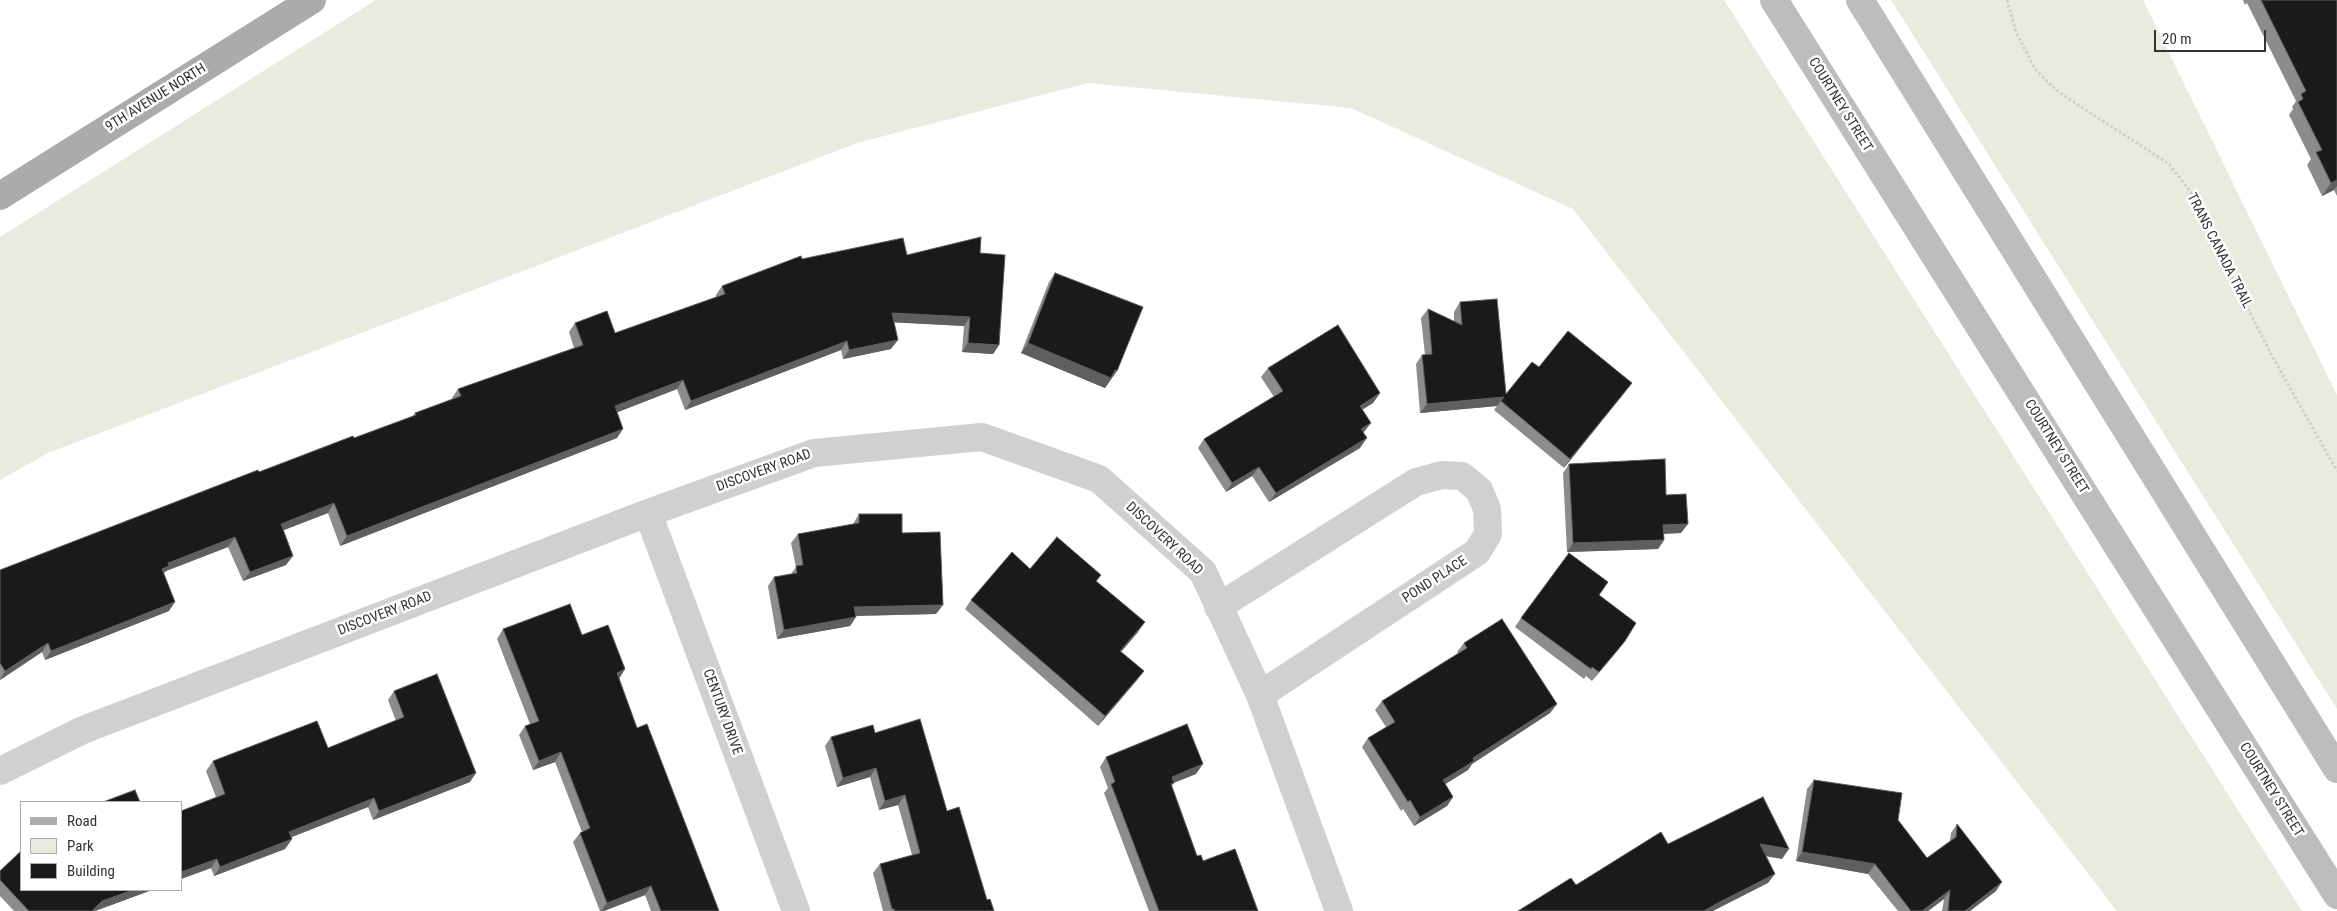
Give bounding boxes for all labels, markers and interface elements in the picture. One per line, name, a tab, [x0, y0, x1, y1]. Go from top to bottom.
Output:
scale bar	[2157, 20, 2270, 52]
text: 20 m	[2162, 30, 2192, 48]
street label: COURTNEY STREET	[1804, 55, 1876, 155]
street label: 9TH AVENUE NORTH	[103, 60, 209, 136]
street label: TRANS CANADA TRAIL	[2183, 191, 2255, 311]
street label: COURTNEY STREET	[2020, 397, 2092, 497]
street label: DISCOVERY ROAD	[715, 446, 813, 496]
street label: DISCOVERY ROAD	[1122, 499, 1206, 579]
street label: POND PLACE	[1400, 553, 1470, 607]
street label: DISCOVERY ROAD	[336, 588, 434, 640]
street label: CENTURY DRIVE	[699, 667, 745, 757]
street label: COURTNEY STREET	[2235, 740, 2307, 840]
legend	[20, 801, 182, 891]
text: Road	[67, 812, 97, 830]
text: Park	[67, 837, 94, 855]
text: Building	[67, 862, 115, 880]

